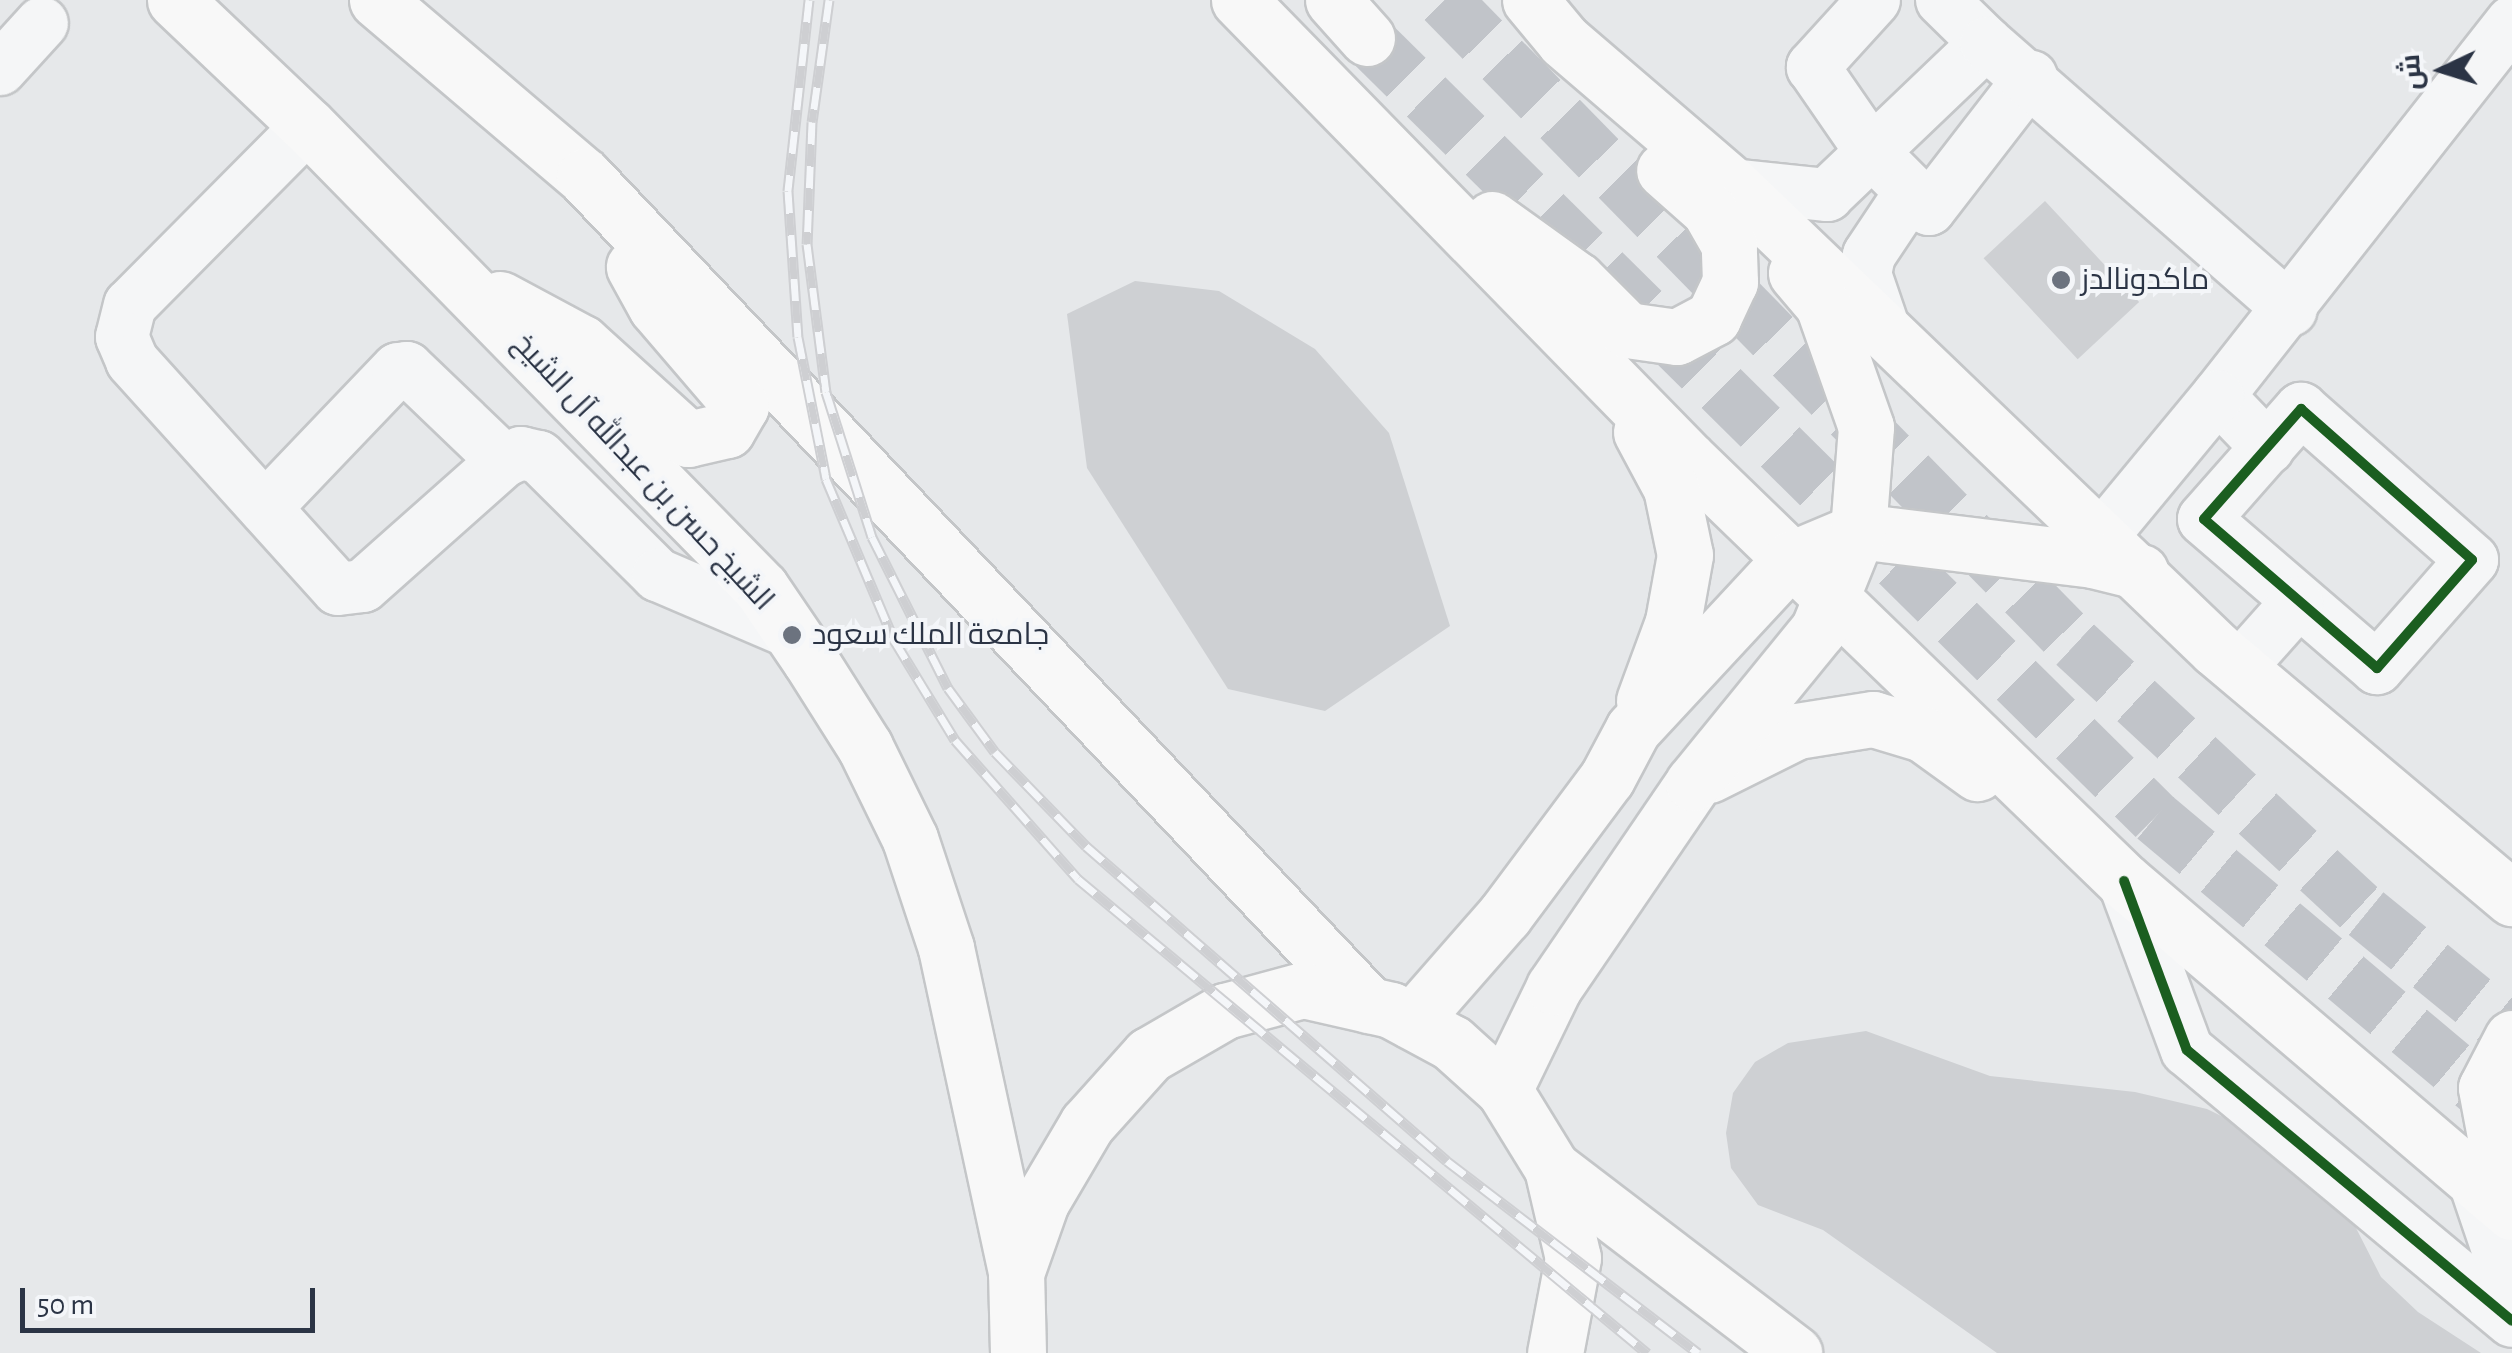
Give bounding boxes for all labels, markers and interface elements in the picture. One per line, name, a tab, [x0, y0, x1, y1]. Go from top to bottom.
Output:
north arrow	[2392, 20, 2492, 120]
text: ش	[2397, 53, 2427, 91]
place label: ماكدونالدز	[2081, 262, 2209, 298]
marker: ماكدونالدز	[2050, 269, 2072, 291]
street label: الشيخ حسن بن عبدالله آل الشيخ	[505, 326, 781, 618]
place label: جامعة الملك سعود	[812, 617, 1049, 653]
marker: جامعة الملك سعود	[781, 624, 803, 646]
scale bar	[25, 1268, 320, 1330]
text: 50 m	[37, 1290, 94, 1320]

